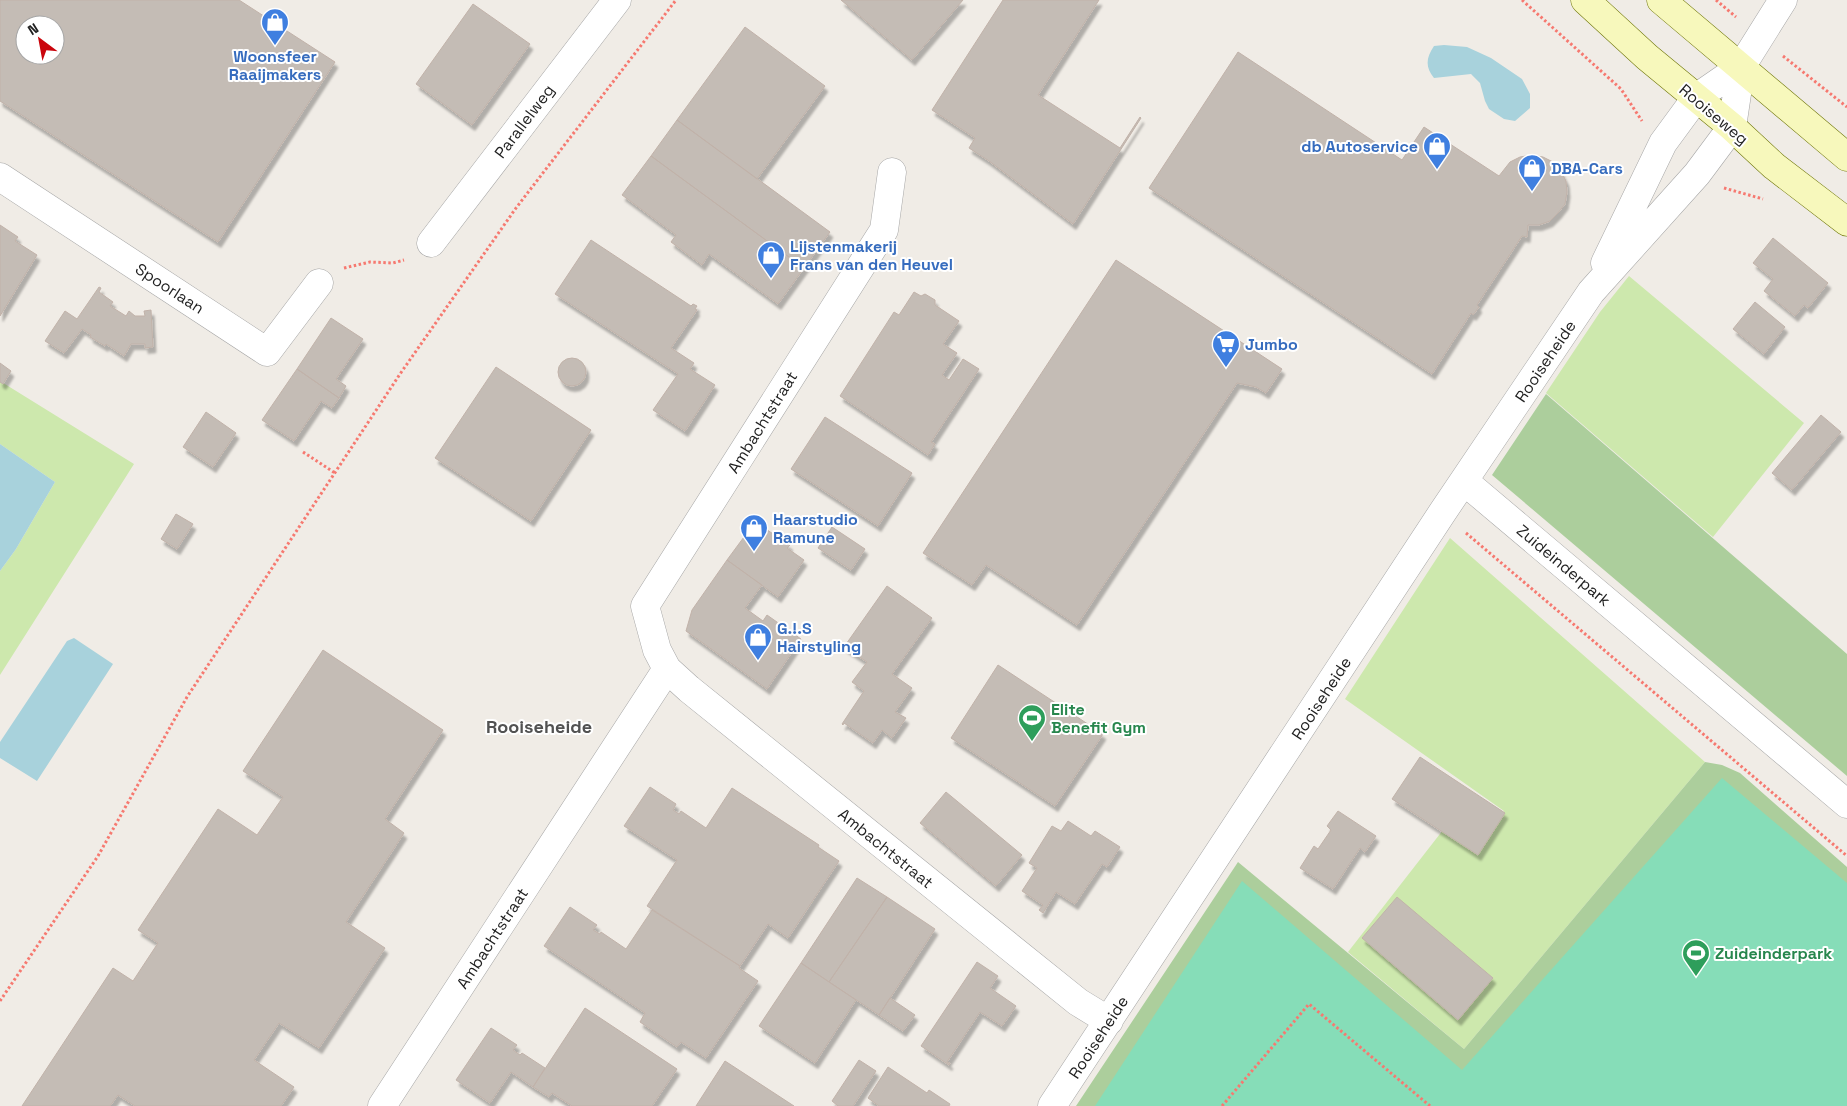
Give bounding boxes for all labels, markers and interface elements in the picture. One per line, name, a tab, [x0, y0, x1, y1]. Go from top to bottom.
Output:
shop icon: Woonsfeer Raaijmakers	[260, 7, 290, 46]
north arrow	[15, 15, 65, 65]
text: N	[24, 19, 42, 39]
place label: Woonsfeer Raaijmakers	[229, 46, 321, 85]
street label: Rooiseweg	[1675, 79, 1753, 149]
street label: Parallelweg	[490, 80, 559, 162]
shop icon: db Autoservice	[1422, 131, 1452, 170]
place label: db Autoservice	[1301, 136, 1418, 157]
shop icon: DBA-Cars	[1517, 153, 1547, 192]
place label: DBA-Cars	[1551, 158, 1623, 179]
place label: Lijstenmakerij Frans van den Heuvel	[790, 236, 953, 275]
shop icon: Lijstenmakerij Frans van den Heuvel	[756, 240, 786, 279]
street label: Spoorlaan	[131, 258, 208, 318]
street label: Rooiseheide	[1510, 316, 1581, 406]
supermarket icon: Jumbo	[1211, 329, 1241, 368]
place label: Jumbo	[1245, 334, 1298, 355]
street label: Ambachtstraat	[723, 367, 802, 477]
place label: Haarstudio Ramune	[773, 509, 858, 548]
shop icon: Haarstudio Ramune	[739, 513, 769, 552]
street label: Zuideinderpark	[1512, 520, 1615, 611]
place label: G.!.S Hairstyling	[777, 618, 861, 657]
shop icon: G.!.S Hairstyling	[743, 622, 773, 661]
street label: Rooiseheide	[1287, 653, 1356, 744]
place label: Elite Benefit Gym	[1051, 699, 1146, 738]
sports icon: Elite Benefit Gym	[1017, 703, 1047, 742]
district label: Rooiseheide	[486, 715, 592, 738]
street label: Ambachtstraat	[834, 804, 937, 893]
street label: Ambachtstraat	[452, 884, 533, 993]
sports icon: Zuideinderpark	[1681, 938, 1711, 977]
place label: Zuideinderpark	[1715, 943, 1832, 964]
street label: Rooiseheide	[1064, 992, 1133, 1083]

